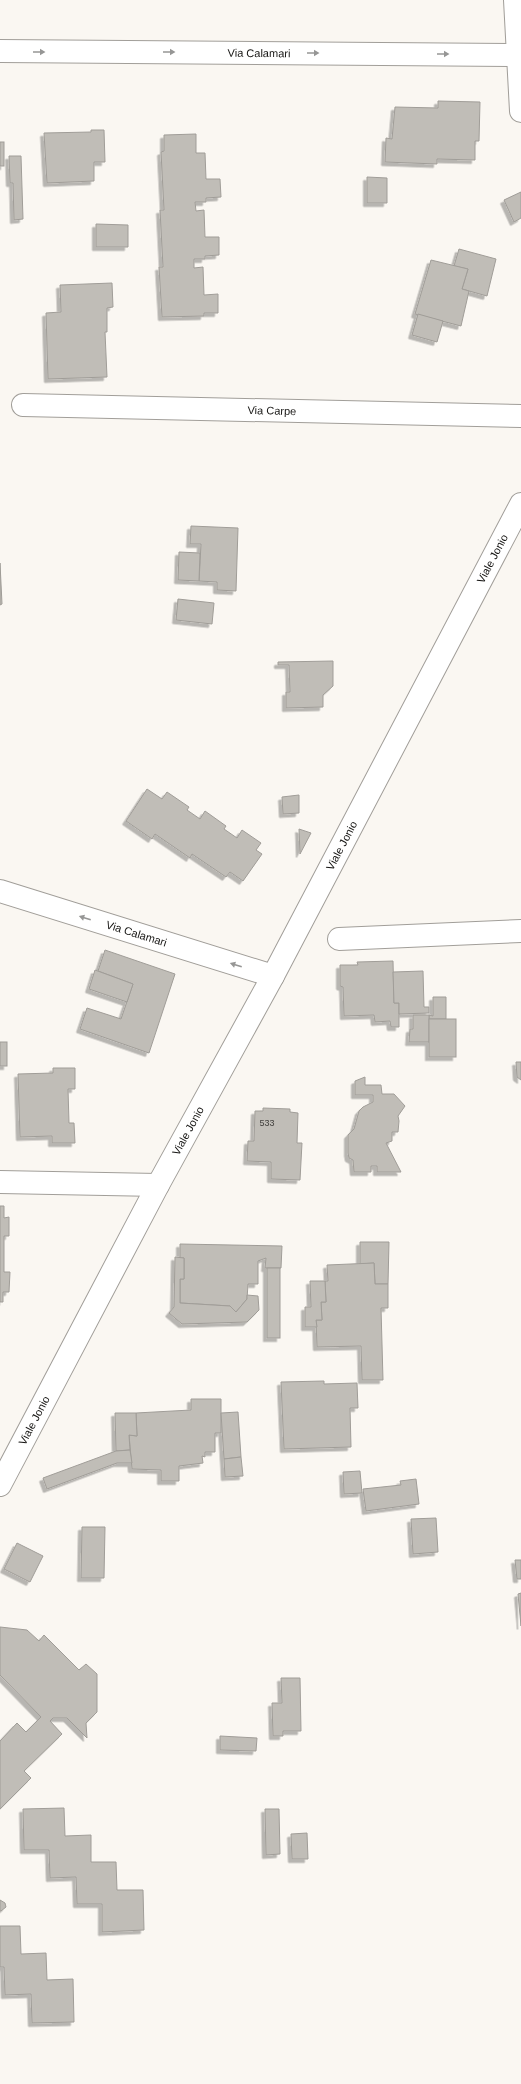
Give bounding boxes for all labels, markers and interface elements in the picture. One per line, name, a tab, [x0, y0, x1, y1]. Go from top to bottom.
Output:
street label: Via Calamari	[228, 47, 290, 59]
one-way arrow	[33, 49, 46, 55]
one-way arrow	[163, 49, 176, 55]
one-way arrow	[307, 50, 320, 56]
one-way arrow	[437, 51, 450, 57]
street label: Via Carpe	[247, 404, 296, 417]
street label: Viale Jonio	[474, 532, 510, 585]
street label: Viale Jonio	[324, 819, 359, 872]
one-way arrow	[79, 914, 91, 920]
street label: Via Calamari	[105, 918, 168, 949]
one-way arrow	[230, 962, 242, 968]
street label: Viale Jonio	[170, 1104, 206, 1157]
house number: 533	[259, 1118, 275, 1128]
street label: Viale Jonio	[16, 1394, 52, 1447]

